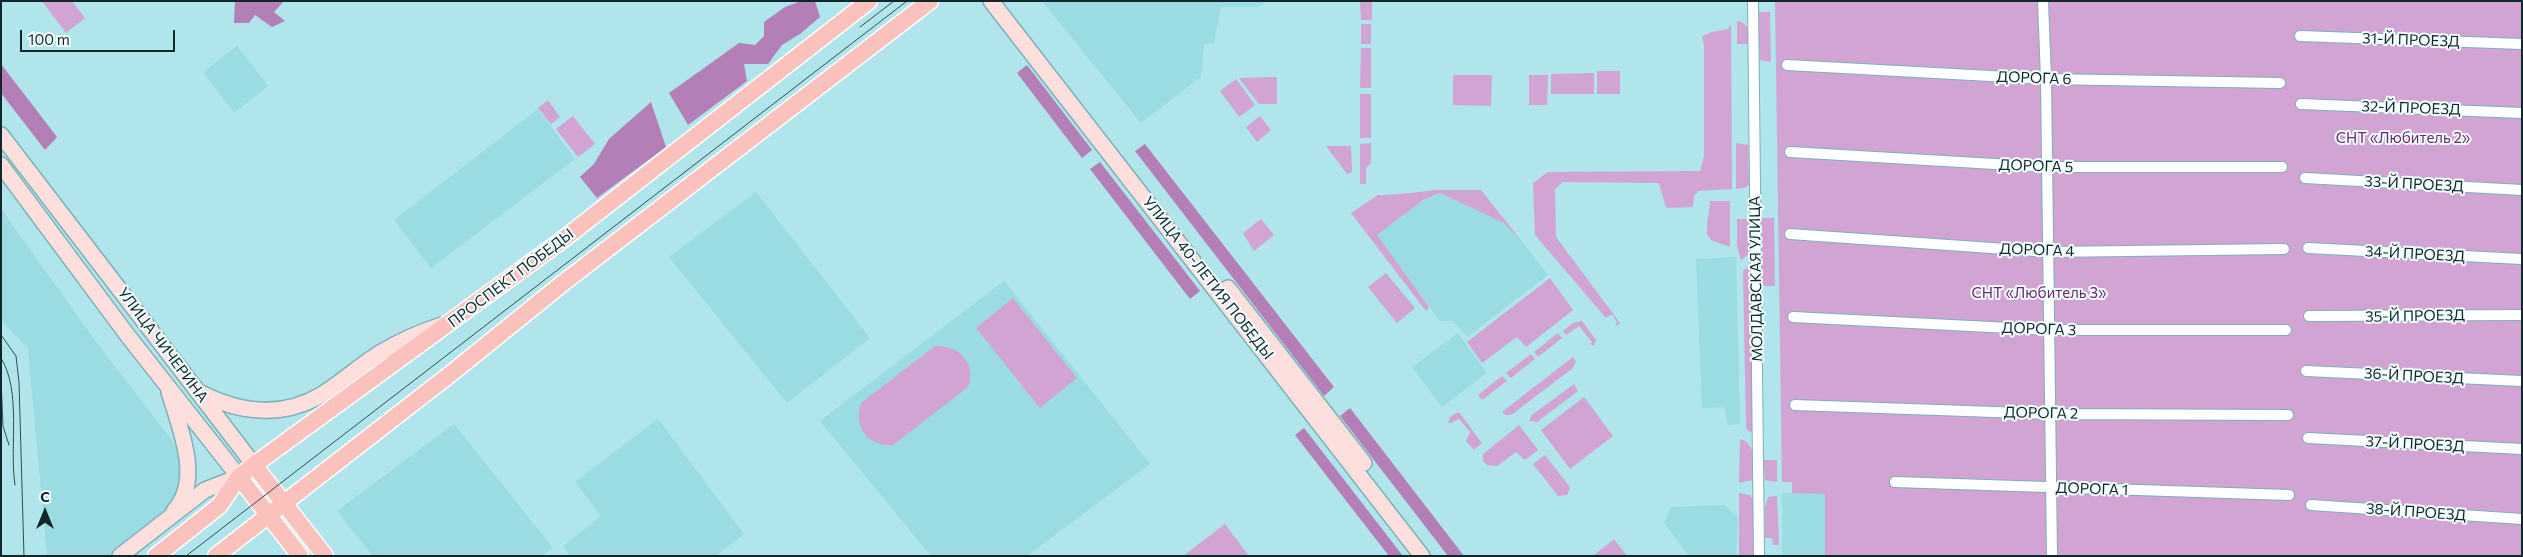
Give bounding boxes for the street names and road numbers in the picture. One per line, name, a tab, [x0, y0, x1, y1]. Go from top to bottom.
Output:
street label: 31-Й ПРОЕЗД	[2362, 29, 2460, 51]
street label: ДОРОГА 6	[1996, 68, 2072, 88]
street label: 32-Й ПРОЕЗД	[2361, 97, 2461, 119]
street label: ДОРОГА 5	[1998, 156, 2074, 176]
street label: 33-Й ПРОЕЗД	[2364, 172, 2464, 196]
street label: УЛИЦА 40-ЛЕТИЯ ПОБЕДЫ	[1139, 193, 1277, 363]
street label: МОЛДАВСКАЯ УЛИЦА	[1746, 196, 1766, 362]
street label: ПРОСПЕКТ ПОБЕДЫ	[445, 225, 577, 331]
street label: ДОРОГА 4	[1999, 240, 2075, 260]
street label: 34-Й ПРОЕЗД	[2365, 242, 2465, 266]
street label: УЛИЦА ЧИЧЕРИНА	[114, 284, 212, 406]
street label: 35-Й ПРОЕЗД	[2365, 306, 2465, 326]
street label: ДОРОГА 3	[2001, 319, 2077, 339]
street label: 36-Й ПРОЕЗД	[2363, 364, 2465, 388]
street label: ДОРОГА 2	[2004, 403, 2078, 423]
street label: 37-Й ПРОЕЗД	[2365, 432, 2465, 456]
street label: ДОРОГА 1	[2055, 479, 2129, 499]
street label: 38-Й ПРОЕЗД	[2365, 500, 2467, 524]

